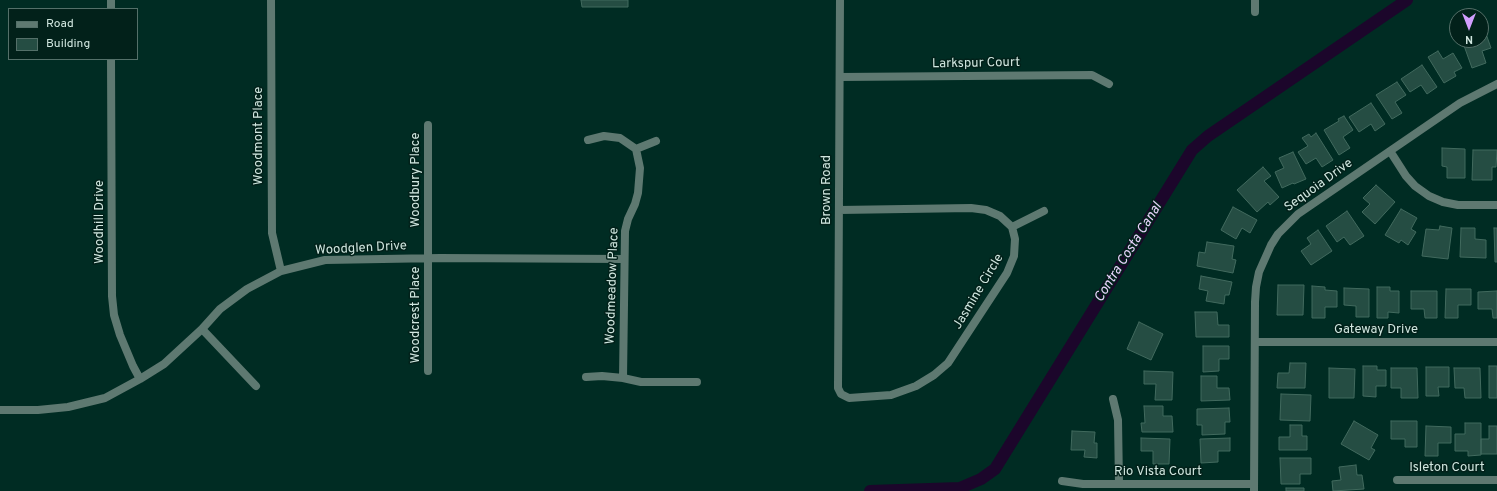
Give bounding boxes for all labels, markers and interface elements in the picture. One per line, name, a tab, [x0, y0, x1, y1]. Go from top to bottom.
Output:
legend	[8, 8, 138, 60]
north arrow	[1449, 8, 1489, 48]
text: Road	[46, 16, 74, 32]
text: N	[1465, 32, 1473, 46]
text: Building	[46, 36, 90, 52]
street label: Larkspur Court	[932, 55, 1020, 73]
street label: Woodmont Place	[251, 87, 267, 185]
street label: Woodbury Place	[408, 133, 424, 227]
street label: Brown Road	[819, 155, 835, 225]
street label: Sequoia Drive	[1282, 156, 1356, 216]
street label: Woodhill Drive	[92, 180, 108, 264]
water label: Contra Costa Canal	[1092, 200, 1166, 306]
street label: Woodmeadow Place	[603, 227, 623, 345]
street label: Woodglen Drive	[315, 239, 407, 259]
street label: Jasmine Circle	[950, 251, 1008, 333]
street label: Woodcrest Place	[408, 266, 424, 364]
street label: Gateway Drive	[1334, 322, 1418, 338]
street label: Isleton Court	[1409, 460, 1485, 476]
street label: Rio Vista Court	[1114, 464, 1202, 480]

